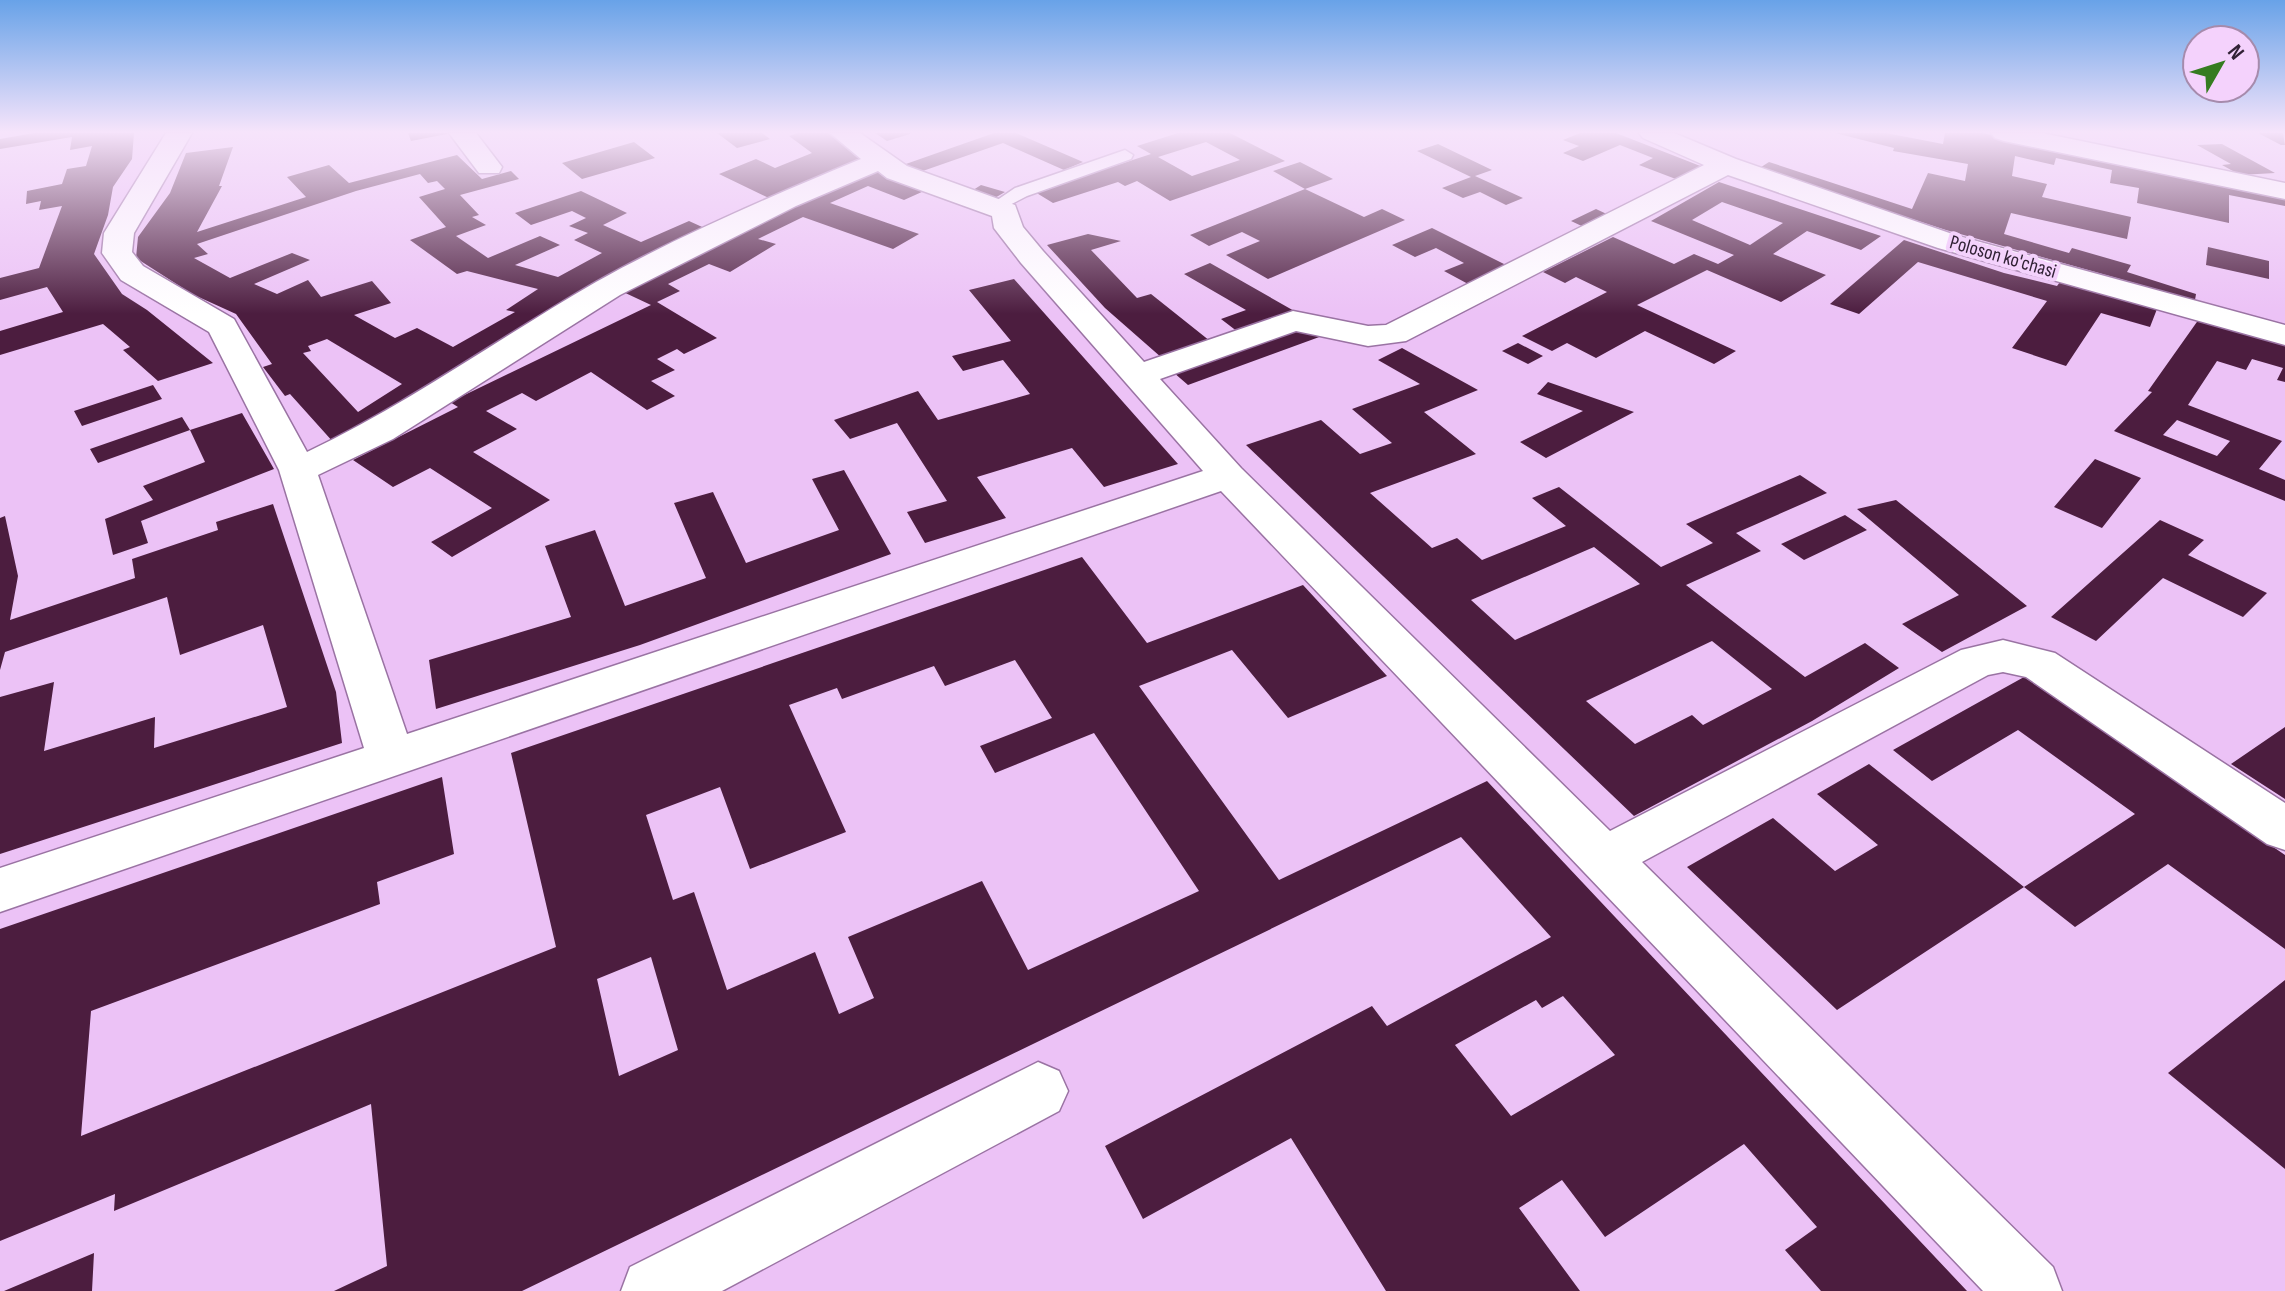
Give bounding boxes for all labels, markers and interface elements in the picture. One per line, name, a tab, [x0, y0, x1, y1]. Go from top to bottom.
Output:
north arrow	[2181, 24, 2261, 104]
text: N	[2221, 39, 2250, 65]
street label: Poloson ko'chasi	[1947, 230, 2059, 284]

